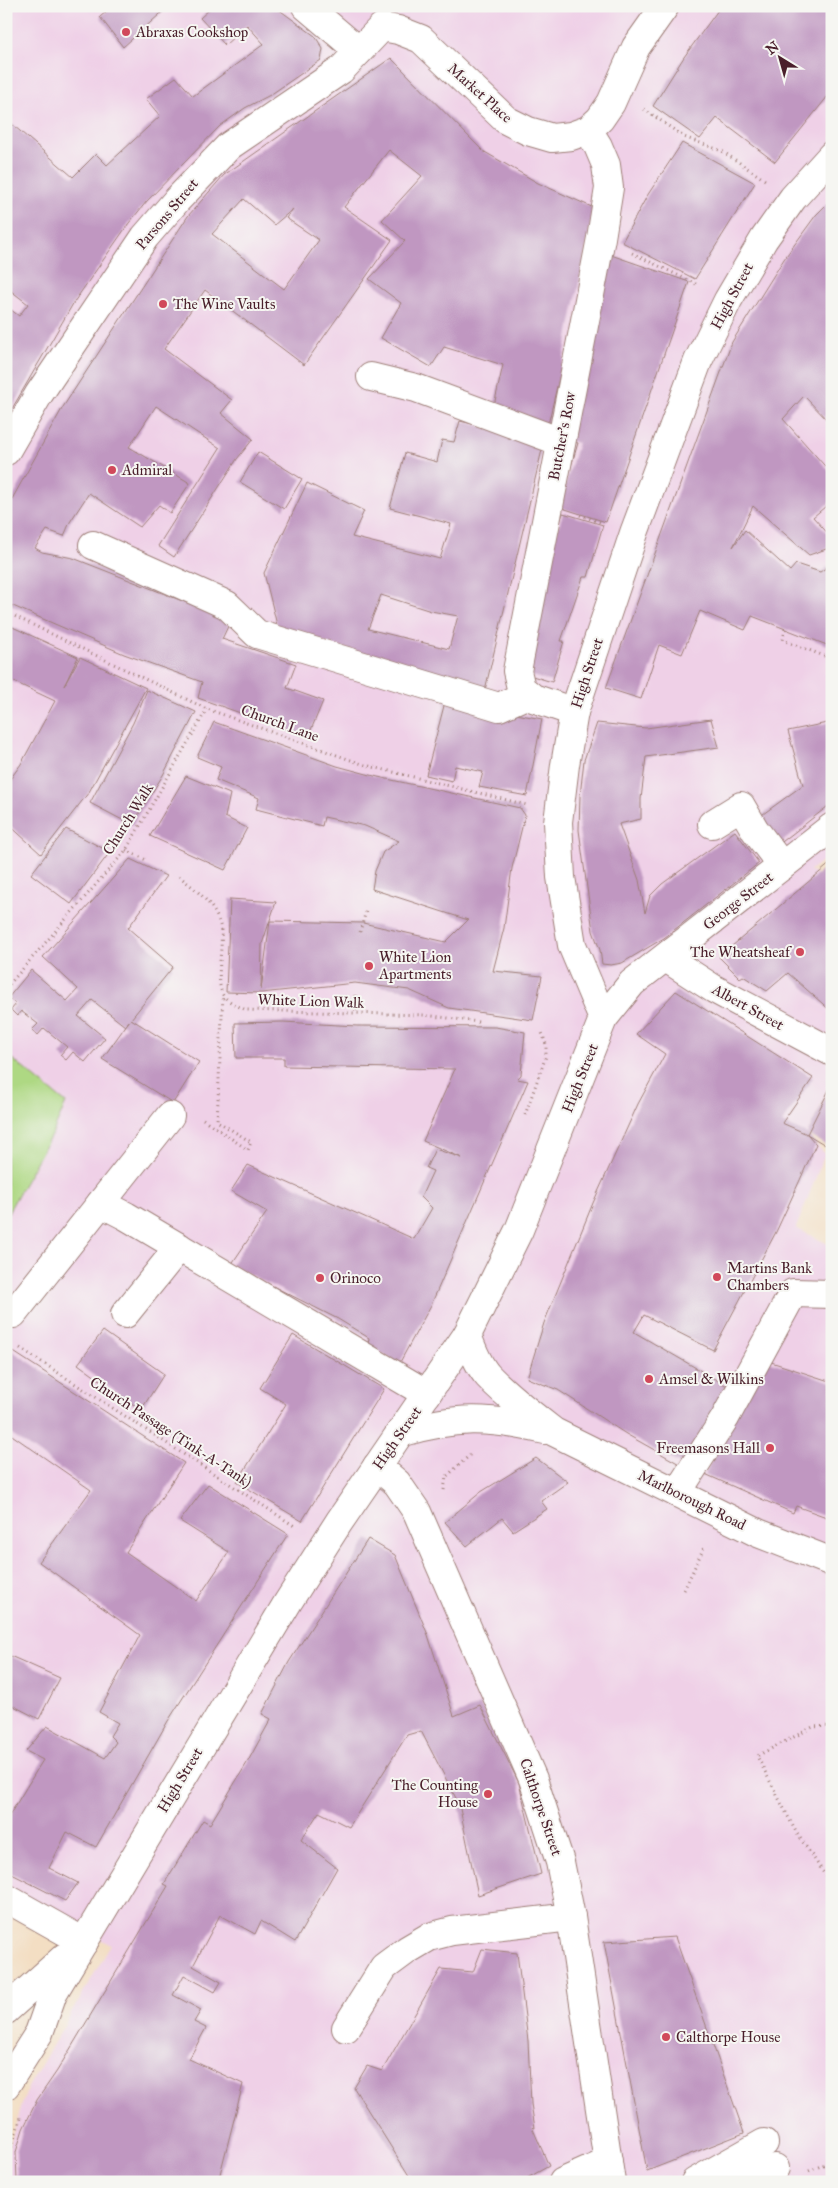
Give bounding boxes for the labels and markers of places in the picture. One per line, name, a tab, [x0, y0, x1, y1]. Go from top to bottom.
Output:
place label: Abraxas Cookshop	[135, 23, 248, 41]
marker: Abraxas Cookshop	[120, 26, 132, 38]
place label: The Wine Vaults	[173, 295, 275, 313]
marker: The Wine Vaults	[157, 298, 169, 310]
place label: Admiral	[121, 461, 173, 479]
marker: Admiral	[106, 464, 118, 476]
place label: The Wheatsheaf	[690, 943, 793, 961]
marker: The Wheatsheaf	[794, 946, 806, 958]
place label: White Lion Apartments	[378, 948, 452, 983]
marker: White Lion Apartments	[363, 960, 375, 972]
place label: Martins Bank Chambers	[727, 1259, 812, 1294]
place label: Orinoco	[330, 1269, 381, 1287]
marker: Martins Bank Chambers	[711, 1271, 723, 1283]
marker: Orinoco	[314, 1272, 326, 1284]
place label: Amsel & Wilkins	[658, 1370, 764, 1388]
marker: Amsel & Wilkins	[643, 1373, 655, 1385]
place label: Freemasons Hall	[656, 1439, 761, 1457]
marker: Freemasons Hall	[764, 1442, 776, 1454]
place label: The Counting House	[391, 1776, 479, 1811]
marker: The Counting House	[482, 1788, 494, 1800]
place label: Calthorpe House	[676, 2028, 781, 2046]
marker: Calthorpe House	[660, 2031, 672, 2043]

